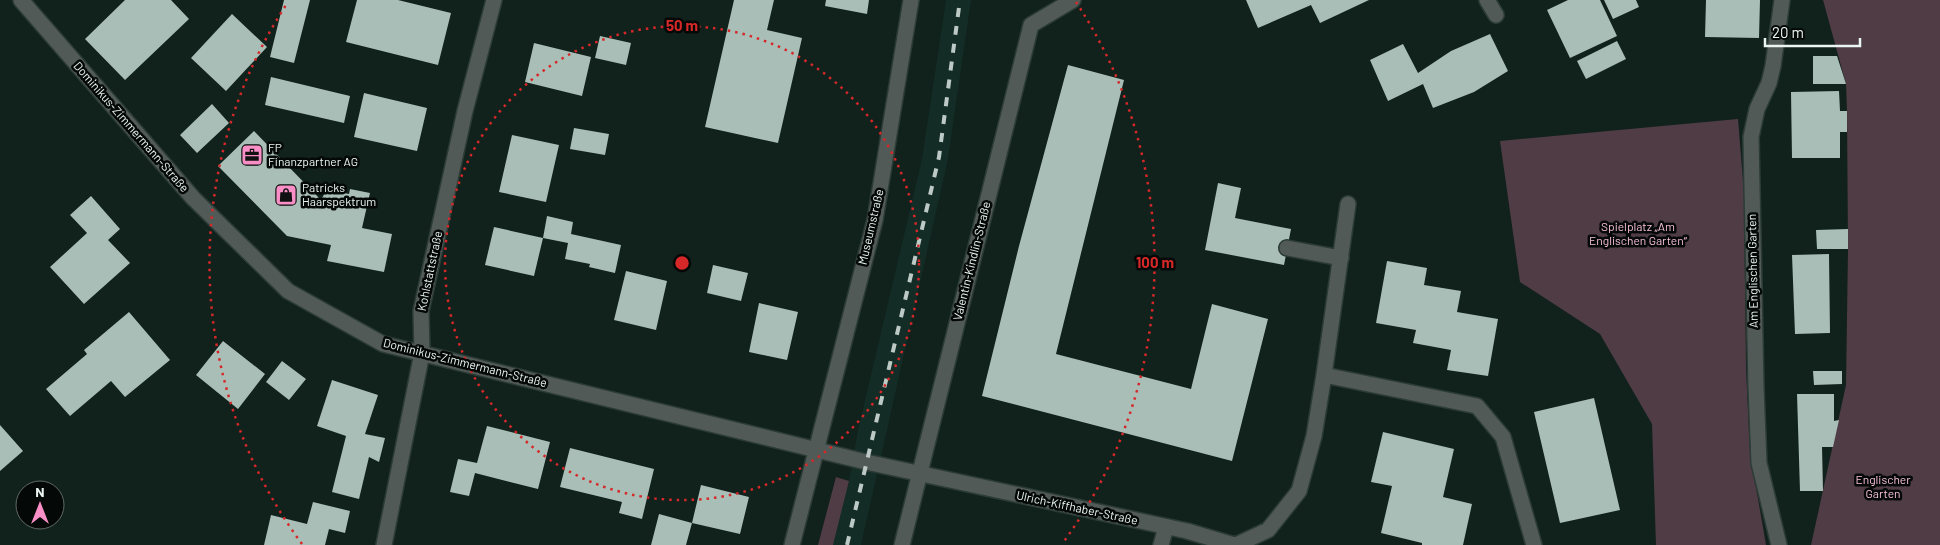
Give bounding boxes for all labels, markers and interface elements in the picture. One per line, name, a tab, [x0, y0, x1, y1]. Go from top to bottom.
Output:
scale bar	[1765, 15, 1860, 47]
text: 50 m	[666, 16, 698, 34]
text: 20 m	[1772, 23, 1804, 41]
street label: Dominikus-Zimmermann-Straße	[71, 58, 192, 194]
place label: FP Finanzpartner AG	[268, 140, 358, 168]
office icon: FP Finanzpartner AG	[240, 143, 264, 167]
place label: Patricks Haarspektrum	[302, 180, 376, 208]
shop icon: Patricks Haarspektrum	[274, 183, 298, 207]
street label: Museumstraße	[855, 188, 886, 266]
street label: Valentin-Kindlin-Straße	[949, 200, 993, 322]
street label: Am Englischen Garten	[1744, 214, 1760, 328]
park label: Spielplatz „Am Englischen Garten“	[1589, 219, 1688, 247]
street label: Kohlstattstraße	[414, 229, 444, 312]
text: 100 m	[1136, 253, 1174, 271]
centre of rings	[673, 254, 691, 272]
street label: Dominikus-Zimmermann-Straße	[382, 335, 549, 389]
park label: Englischer Garten	[1855, 472, 1911, 500]
north arrow	[15, 480, 65, 530]
text: N	[35, 483, 45, 500]
street label: Ulrich-Kiffhaber-Straße	[1015, 487, 1139, 527]

